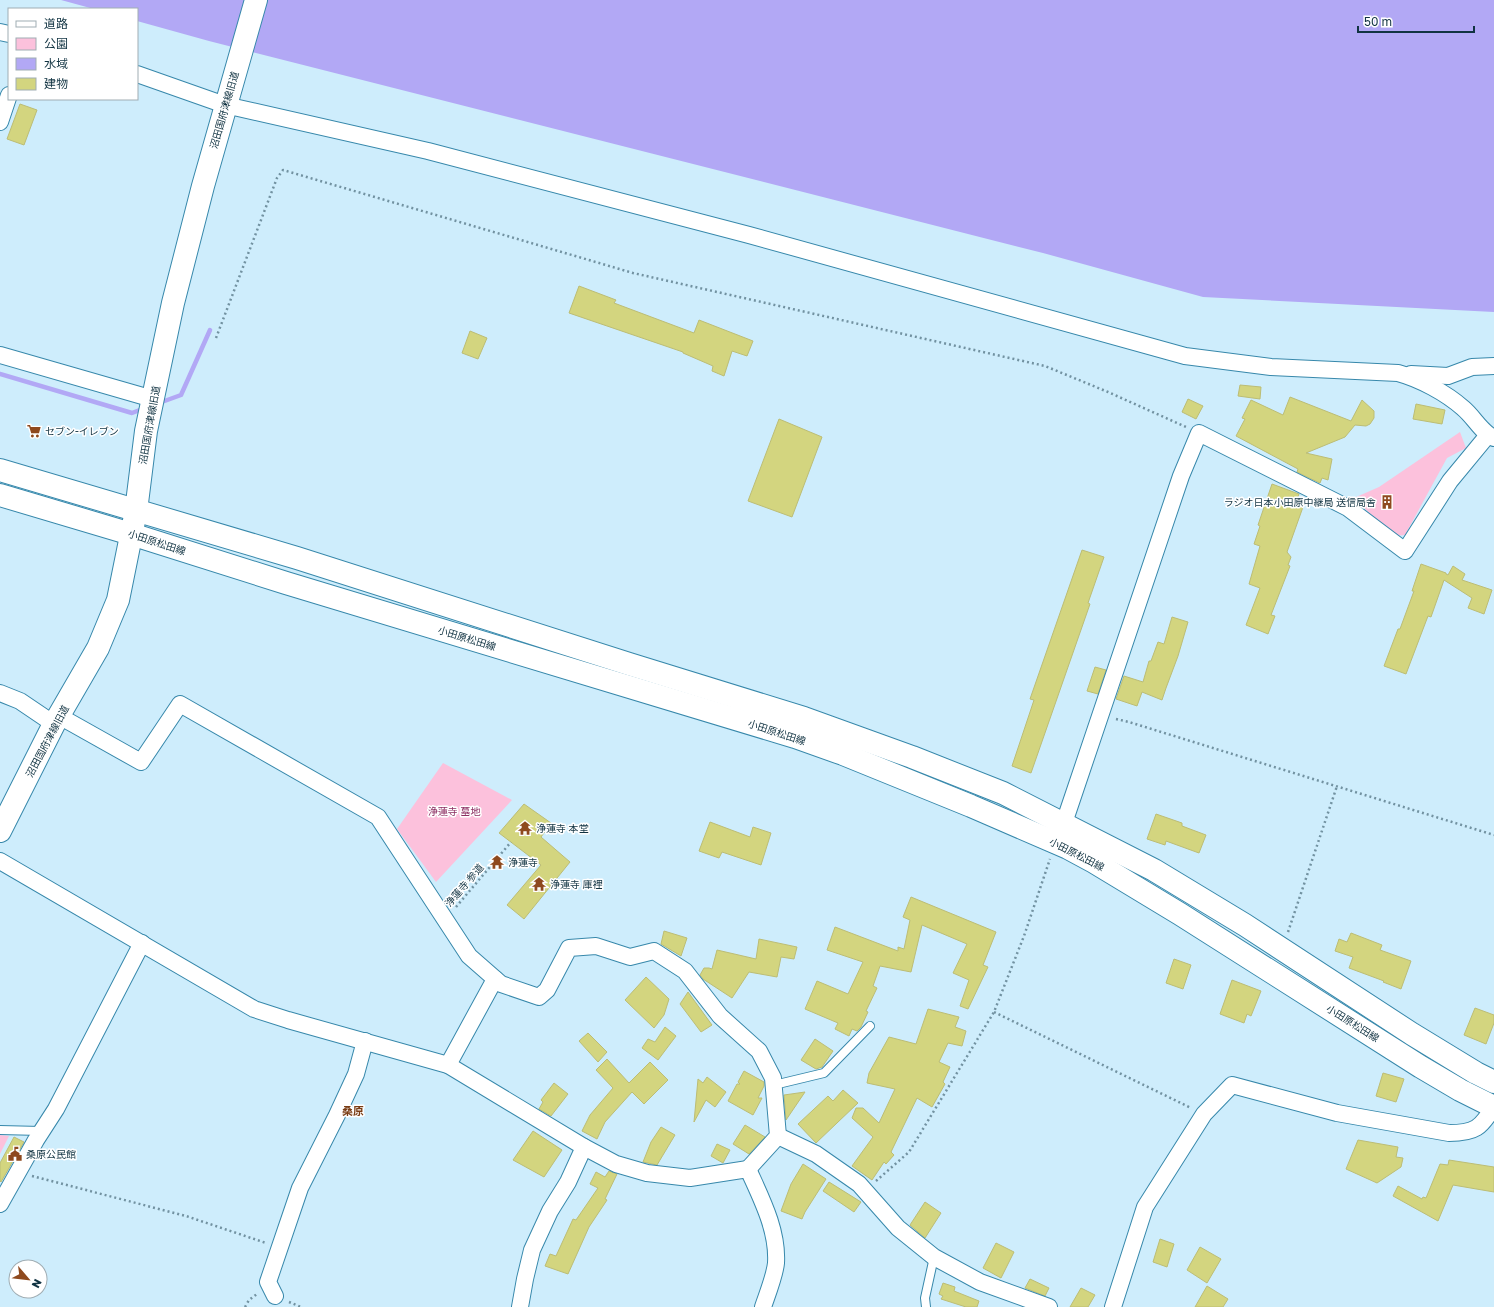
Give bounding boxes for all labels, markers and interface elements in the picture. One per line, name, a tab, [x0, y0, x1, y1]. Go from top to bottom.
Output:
legend	[8, 8, 138, 100]
scale bar	[1358, 8, 1474, 34]
text: 50 m	[1364, 14, 1392, 29]
text: 道路	[44, 16, 68, 31]
text: 公園	[44, 36, 68, 51]
text: 水域	[44, 56, 68, 71]
street label: 沼田国府津線旧道	[207, 70, 241, 150]
text: 建物	[44, 76, 68, 91]
street label: 沼田国府津線旧道	[136, 385, 162, 465]
supermarket icon: セブン-イレブン	[26, 423, 42, 439]
place label: セブン-イレブン	[45, 425, 119, 437]
building icon: ラジオ日本小田原中継局 送信局舎	[1379, 494, 1395, 510]
place label: ラジオ日本小田原中継局 送信局舎	[1224, 496, 1376, 508]
street label: 小田原松田線	[127, 527, 187, 557]
street label: 小田原松田線	[437, 623, 497, 653]
street label: 沼田国府津線旧道	[23, 703, 71, 779]
street label: 小田原松田線	[747, 717, 807, 747]
park label: 浄蓮寺 墓地	[428, 805, 481, 817]
temple icon: 浄蓮寺 本堂	[517, 820, 533, 836]
place label: 浄蓮寺 本堂	[536, 822, 589, 834]
street label: 小田原松田線	[1048, 835, 1106, 873]
temple icon: 浄蓮寺	[489, 854, 505, 870]
place label: 浄蓮寺	[508, 856, 538, 868]
street label: 浄蓮寺 参道	[442, 861, 486, 909]
temple icon: 浄蓮寺 庫裡	[531, 876, 547, 892]
place label: 浄蓮寺 庫裡	[550, 878, 603, 890]
street label: 小田原松田線	[1324, 1002, 1382, 1044]
district label: 桑原	[342, 1104, 364, 1117]
public building icon: 桑原公民館	[7, 1146, 23, 1162]
place label: 桑原公民館	[26, 1148, 76, 1160]
north arrow	[8, 1259, 48, 1299]
text: N	[30, 1277, 45, 1291]

